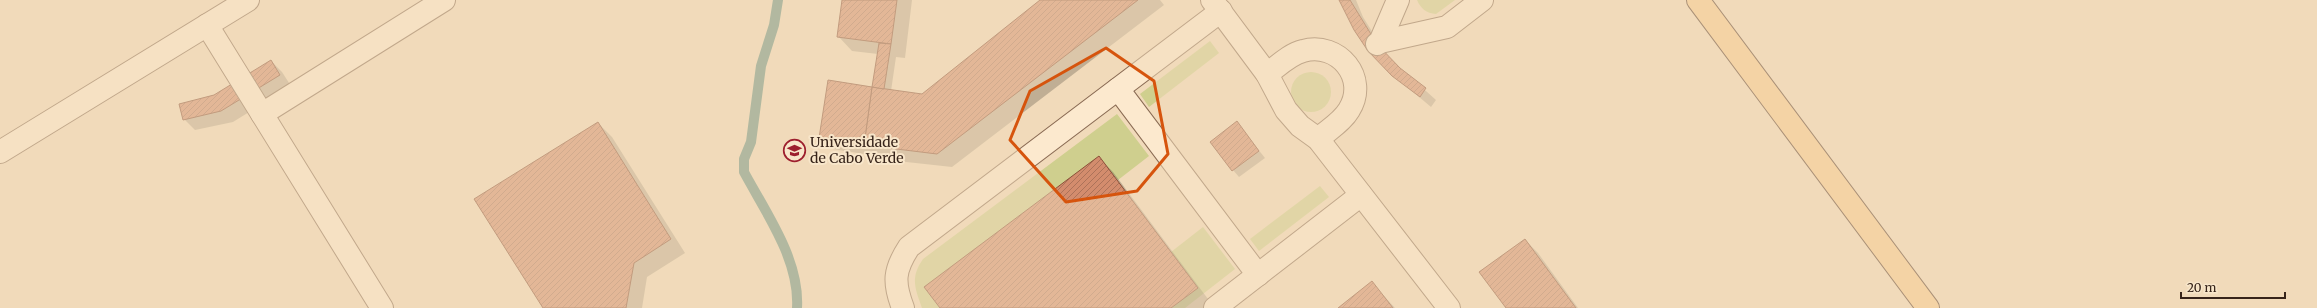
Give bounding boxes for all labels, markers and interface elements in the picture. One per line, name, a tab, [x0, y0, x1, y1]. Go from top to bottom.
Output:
place label: Universidade de Cabo Verde	[810, 133, 904, 167]
school or university icon: Universidade de Cabo Verde	[782, 137, 808, 163]
scale bar	[2181, 274, 2285, 300]
text: 20 m	[2187, 280, 2216, 295]

